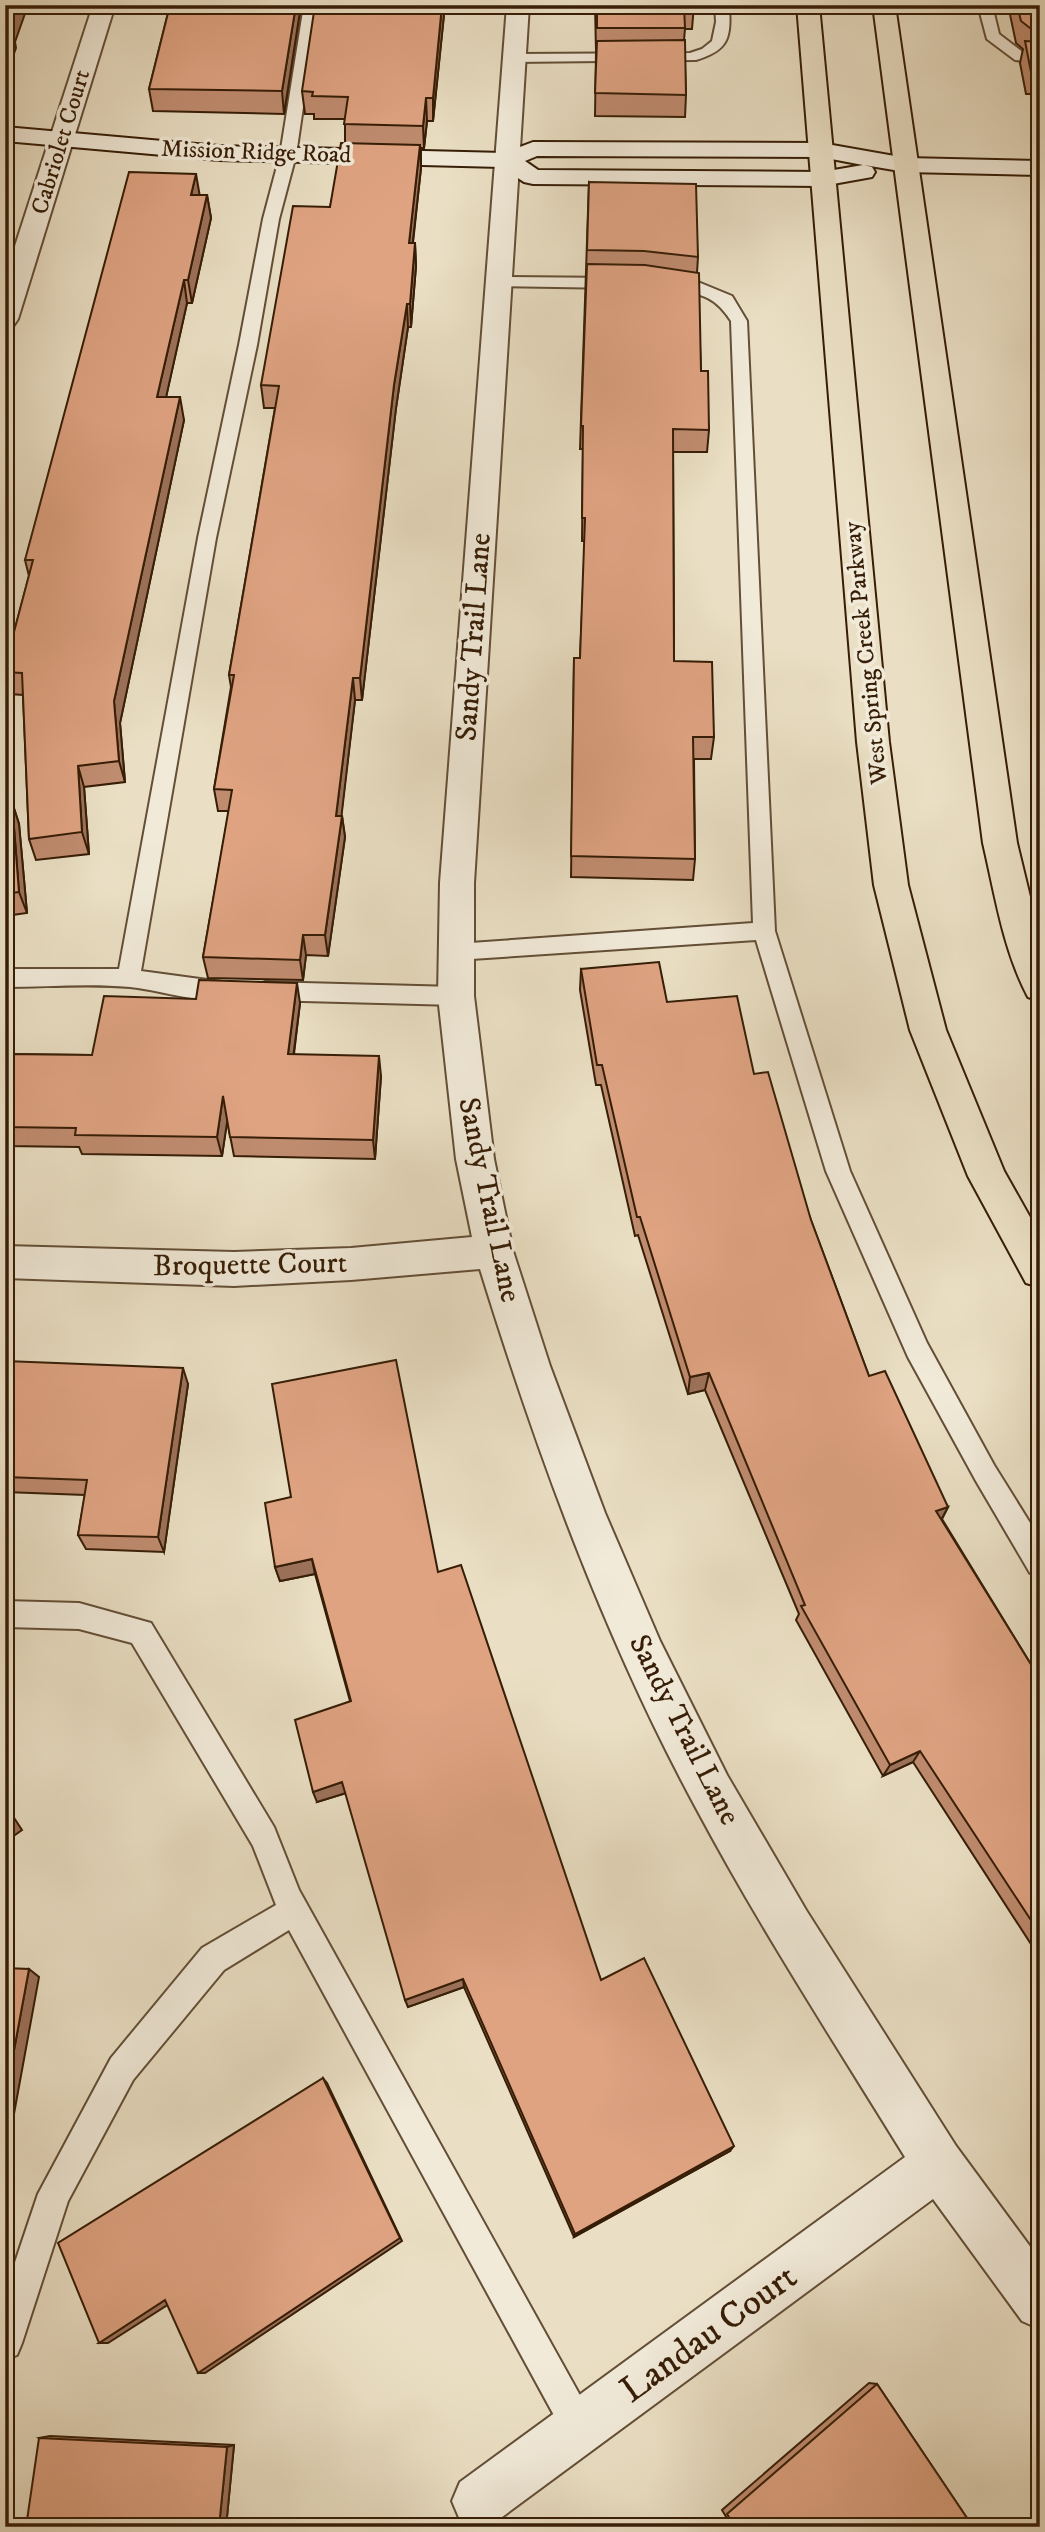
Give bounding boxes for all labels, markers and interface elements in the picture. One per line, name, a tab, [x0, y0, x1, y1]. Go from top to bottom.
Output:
street label: Cabriolet Court	[25, 66, 97, 218]
street label: Mission Ridge Road	[160, 134, 352, 170]
street label: West Spring Creek Parkway	[837, 520, 895, 787]
street label: Sandy Trail Lane	[448, 532, 500, 742]
street label: Sandy Trail Lane	[449, 1094, 529, 1306]
street label: Broquette Court	[153, 1245, 347, 1285]
street label: Sandy Trail Lane	[620, 1629, 748, 1831]
street label: Landau Court	[611, 2254, 807, 2414]

